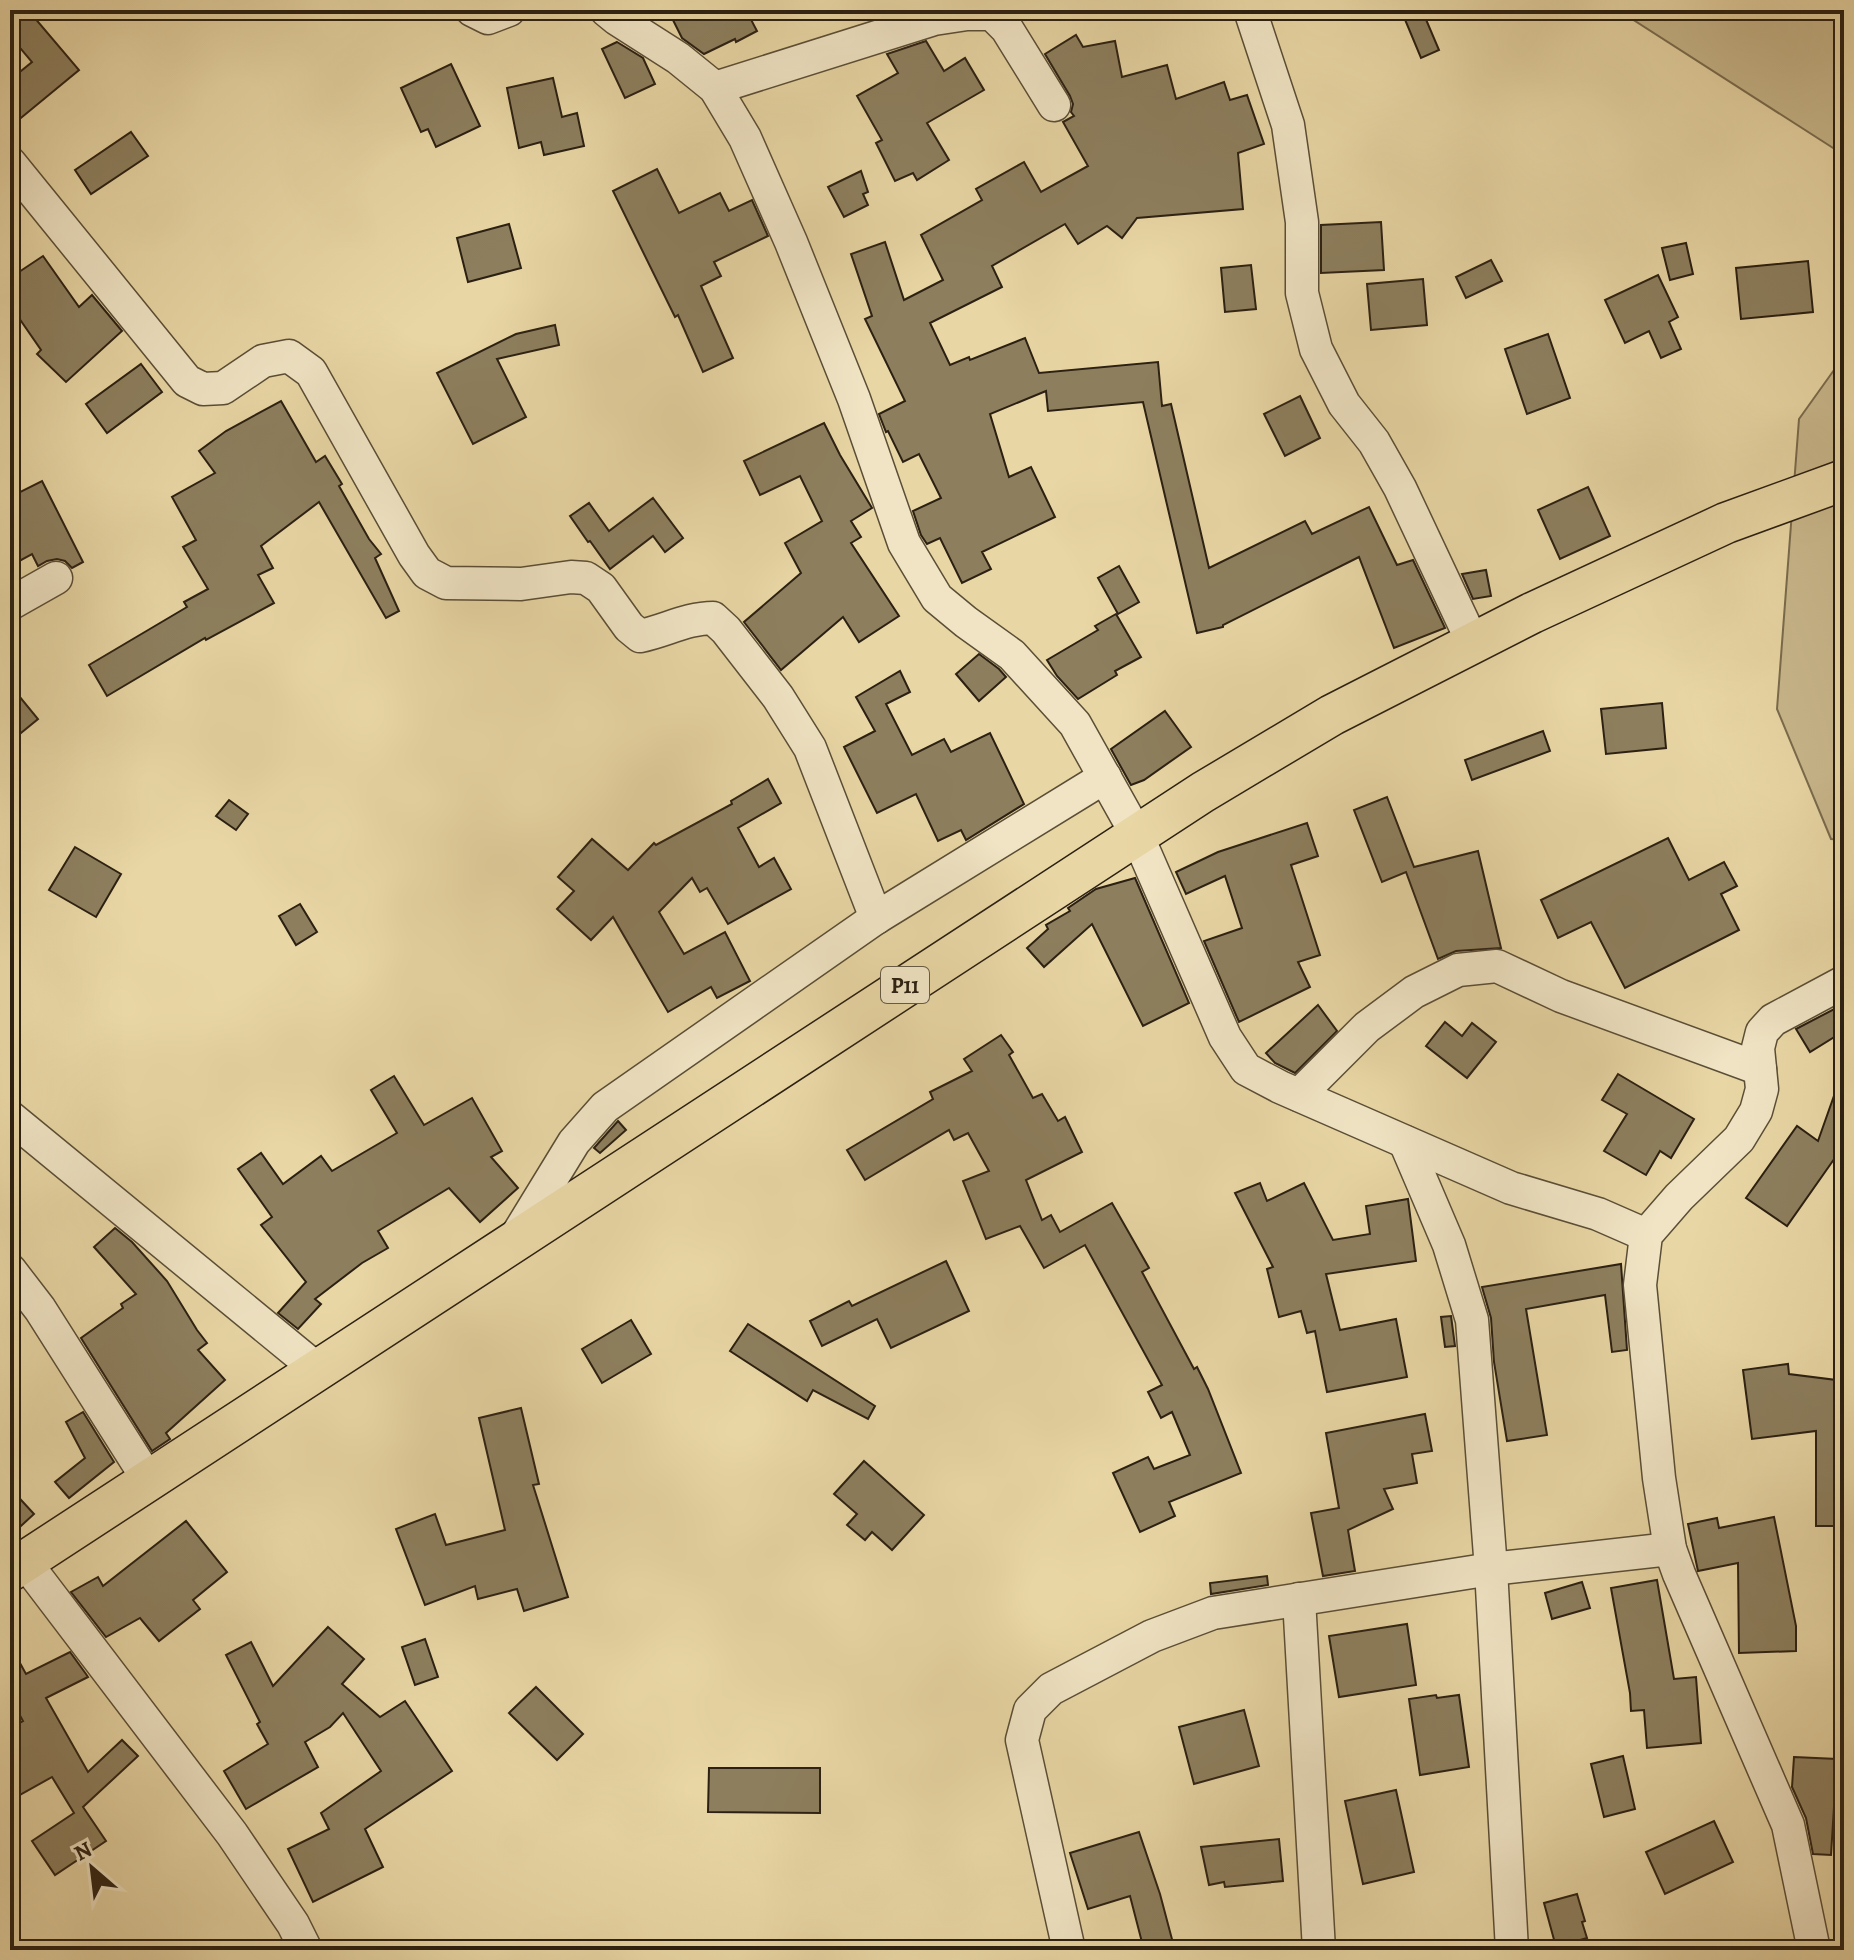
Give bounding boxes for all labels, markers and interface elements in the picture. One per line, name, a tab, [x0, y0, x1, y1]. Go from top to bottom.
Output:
road number: P11	[881, 967, 929, 1003]
north arrow	[52, 1828, 132, 1908]
text: N	[69, 1834, 97, 1868]

